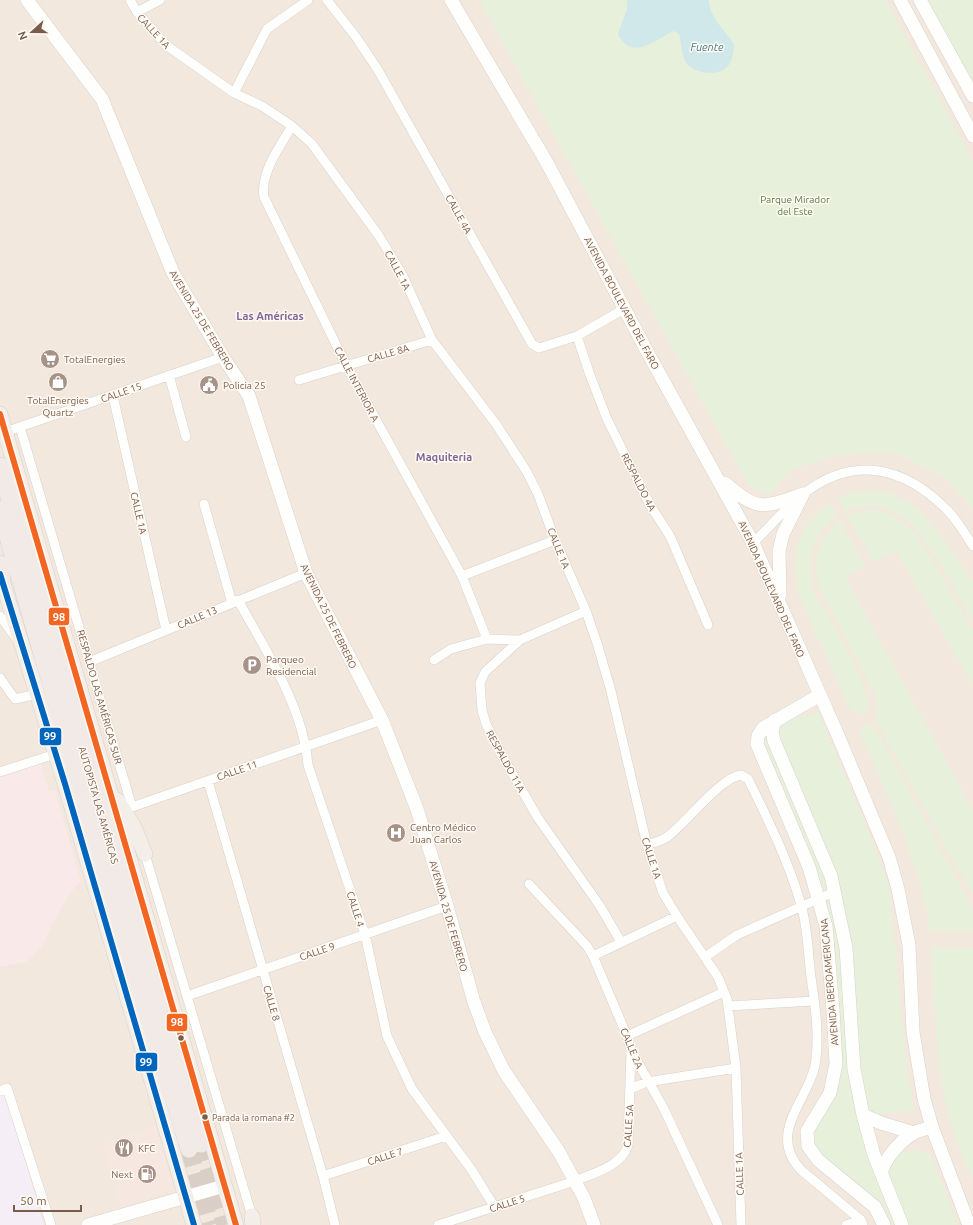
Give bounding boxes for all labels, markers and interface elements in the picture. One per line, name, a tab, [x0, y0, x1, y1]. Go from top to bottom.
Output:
north arrow	[12, 12, 52, 52]
street label: CALLE 1A	[135, 12, 173, 51]
text: N	[16, 30, 30, 42]
water label: Fuente	[690, 41, 724, 53]
street label: CALLE 4A	[443, 193, 474, 236]
park label: Parque Mirador del Este	[760, 194, 830, 217]
street label: AVENIDA BOULEVARD DEL FARO	[582, 235, 661, 372]
street label: CALLE 1A	[383, 249, 413, 292]
street label: AVENIDA 25 DE FEBRERO	[167, 268, 236, 373]
district label: Las Américas	[236, 310, 304, 322]
street label: CALLE 8A	[366, 342, 411, 365]
street label: CALLE INTERIOR A	[332, 345, 381, 424]
supermarket icon: TotalEnergies	[39, 348, 61, 370]
place label: TotalEnergies	[64, 354, 125, 365]
shop icon: TotalEnergies Quartz	[47, 371, 69, 393]
public building icon: Policia 25	[198, 374, 220, 396]
street label: CALLE 15	[99, 380, 143, 405]
place label: Policia 25	[223, 380, 266, 391]
place label: TotalEnergies Quartz	[27, 395, 89, 418]
district label: Maquiteria	[416, 451, 472, 463]
street label: RESPALDO 4A	[619, 451, 658, 513]
street label: CALLE 1A	[128, 491, 149, 536]
street label: AVENIDA BOULEVARD DEL FARO	[736, 519, 807, 659]
street label: CALLE 1A	[545, 526, 572, 571]
street label: AVENIDA 25 DE FEBRERO	[298, 562, 359, 671]
street label: CALLE 13	[176, 604, 219, 631]
line badge: 98	[48, 607, 70, 626]
text: 98	[53, 611, 65, 623]
street label: RESPALDO LAS AMÉRICAS SUR	[75, 628, 125, 766]
parking icon: Parqueo Residencial	[241, 654, 263, 676]
place label: Parqueo Residencial	[266, 654, 317, 677]
line badge: 99	[39, 727, 62, 746]
street label: RESPALDO 11A	[484, 728, 527, 795]
text: 99	[44, 730, 56, 742]
street label: AUTOPISTA LAS AMÉRICAS	[76, 745, 122, 865]
street label: CALLE 11	[215, 758, 259, 783]
hospital icon: Centro Médico Juan Carlos	[385, 822, 407, 844]
place label: Centro Médico Juan Carlos	[410, 822, 476, 845]
street label: CALLE 1A	[640, 836, 664, 881]
street label: AVENIDA 25 DE FEBRERO	[427, 859, 470, 973]
street label: CALLE 4	[345, 890, 367, 929]
street label: AVENIDA IBEROAMERICANA	[818, 917, 841, 1046]
street label: CALLE 9	[298, 940, 336, 963]
street label: CALLE 8	[261, 984, 282, 1023]
line badge: 98	[166, 1013, 188, 1032]
text: 98	[171, 1016, 183, 1028]
street label: CALLE 2A	[618, 1026, 645, 1071]
unlabelled marker	[176, 1033, 186, 1043]
line badge: 99	[135, 1052, 158, 1072]
text: 99	[140, 1056, 152, 1068]
street label: CALLE 5A	[622, 1104, 636, 1148]
marker: Parada la romana #2	[200, 1112, 210, 1122]
place label: Parada la romana #2	[212, 1113, 295, 1123]
restaurant icon: KFC	[113, 1137, 135, 1159]
place label: KFC	[138, 1143, 155, 1154]
street label: CALLE 7	[366, 1146, 404, 1167]
street label: CALLE 1A	[733, 1152, 746, 1196]
fuel station icon: Next	[136, 1163, 158, 1185]
place label: Next	[111, 1169, 133, 1180]
scale bar	[14, 1187, 81, 1213]
street label: CALLE 5	[488, 1193, 526, 1214]
text: 50 m	[20, 1194, 47, 1207]

